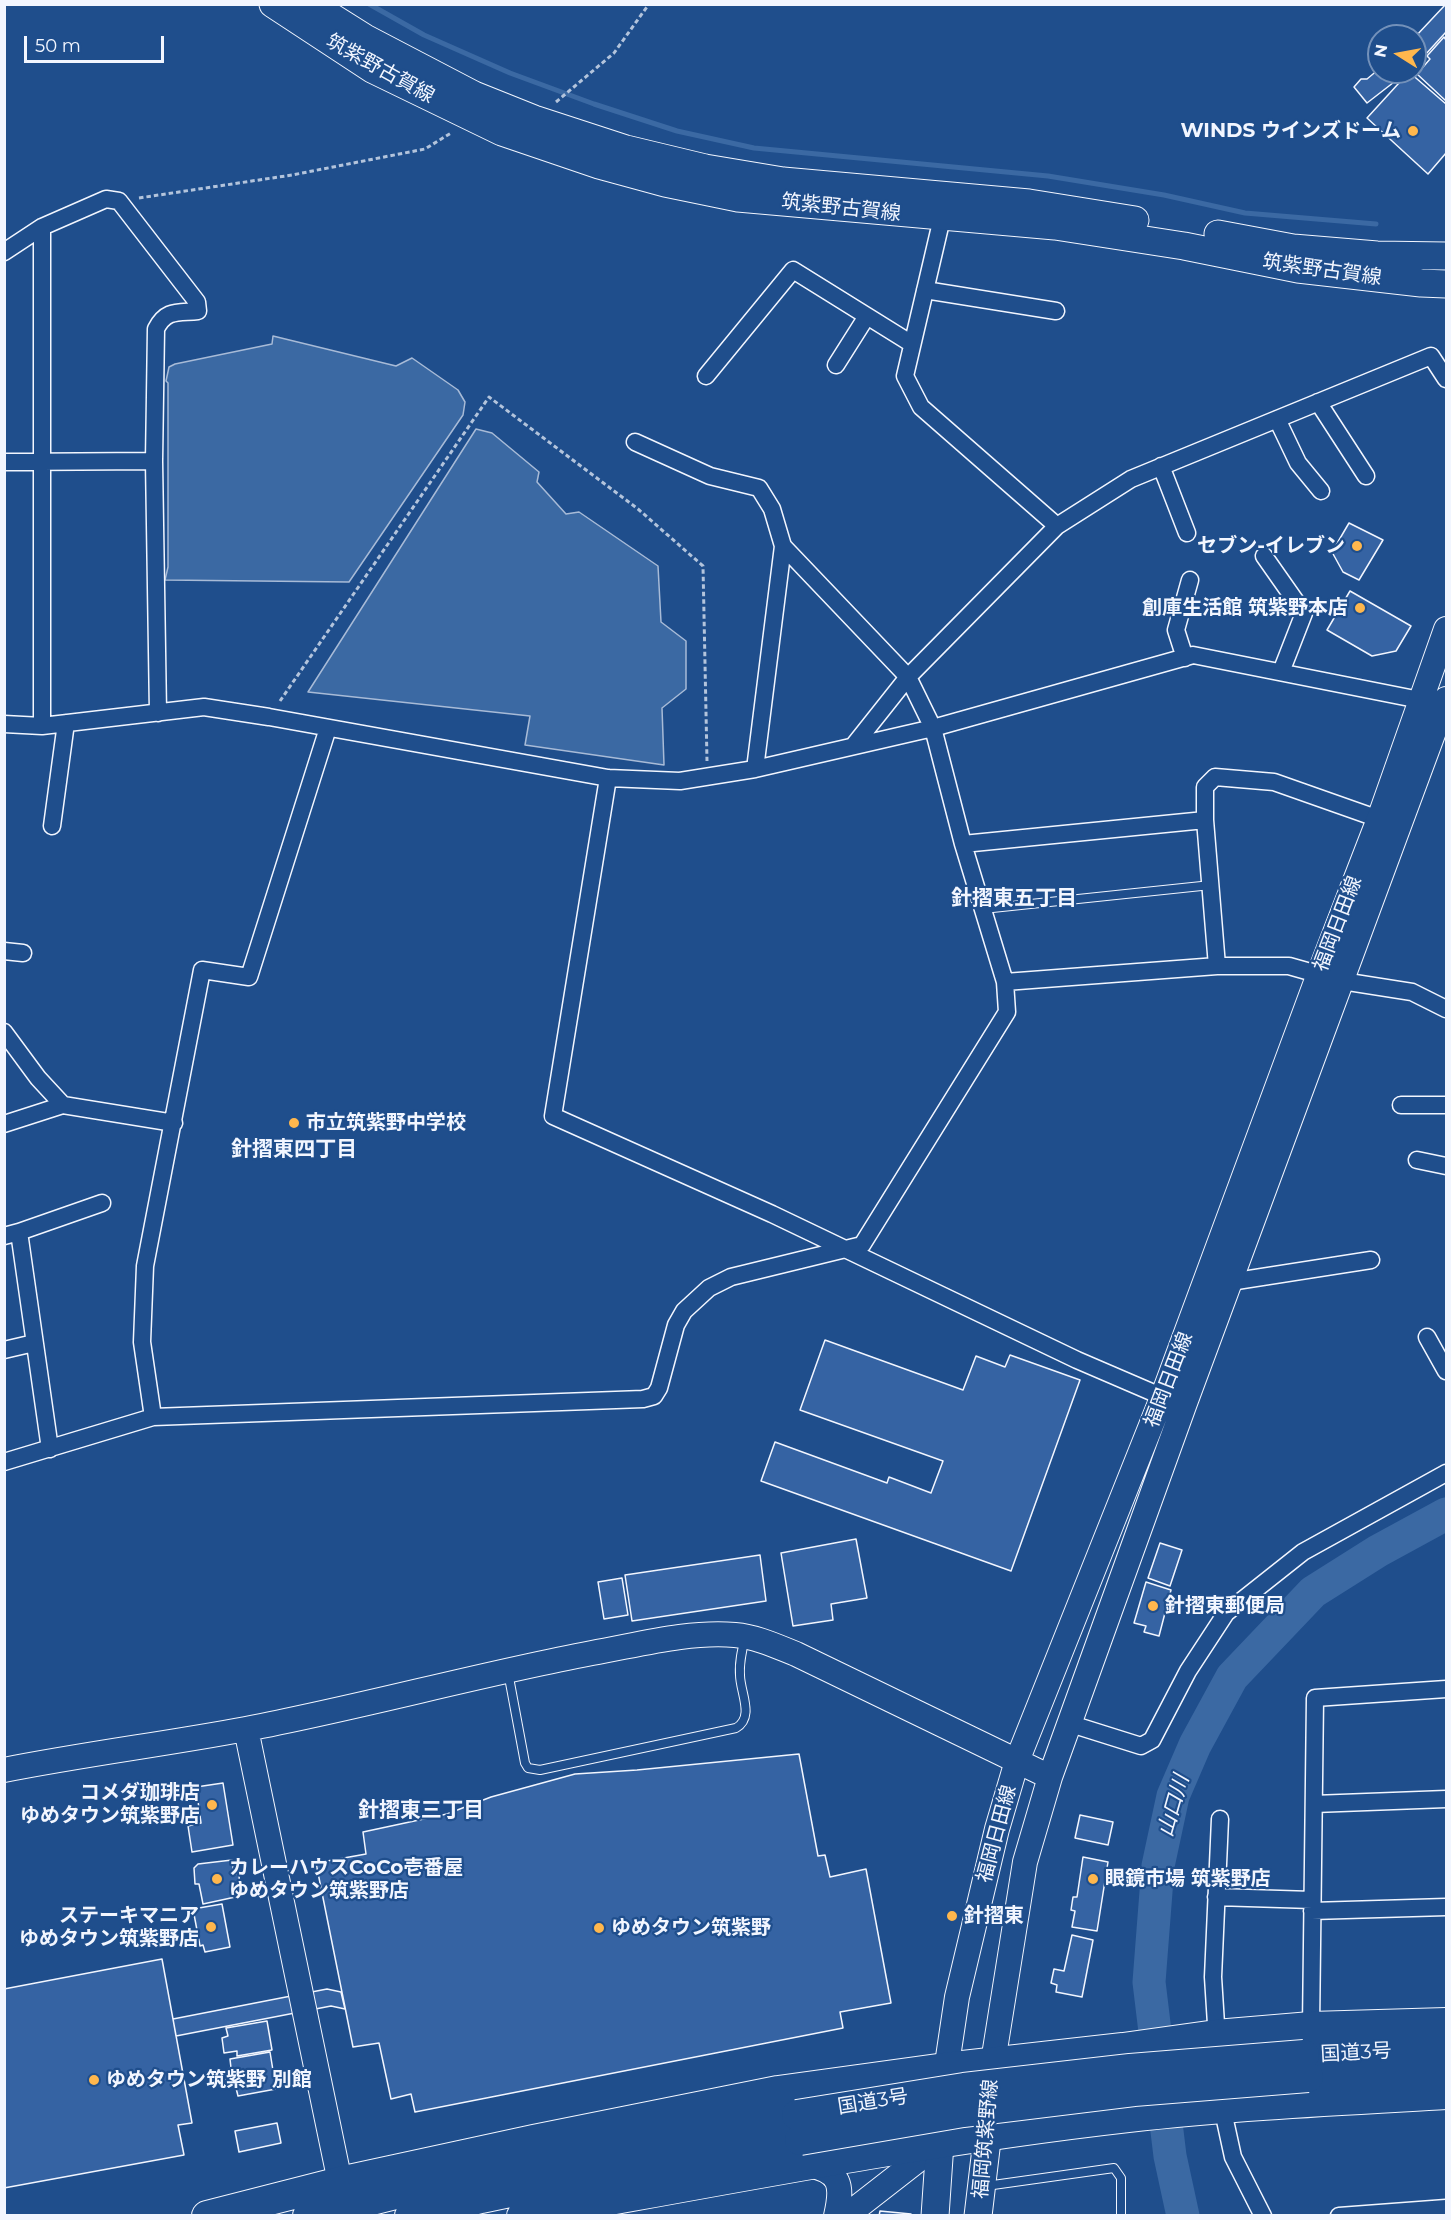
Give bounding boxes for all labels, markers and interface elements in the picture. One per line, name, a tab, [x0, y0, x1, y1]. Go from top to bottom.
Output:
scale bar	[27, 24, 166, 62]
north arrow	[1367, 24, 1427, 84]
street label: 筑紫野古賀線	[322, 29, 438, 109]
text: 50 m	[35, 35, 81, 57]
text: N	[1370, 43, 1391, 59]
place label: WINDS ウインズドーム	[1180, 119, 1401, 143]
marker: WINDS ウインズドーム	[1406, 124, 1420, 138]
street label: 筑紫野古賀線	[780, 190, 902, 226]
street label: 筑紫野古賀線	[1261, 250, 1383, 290]
place label: セブン-イレブン	[1197, 534, 1345, 558]
marker: セブン-イレブン	[1350, 539, 1364, 553]
place label: 創庫生活館 筑紫野本店	[1142, 596, 1348, 620]
marker: 創庫生活館 筑紫野本店	[1353, 601, 1367, 615]
street label: 福岡日田線	[1309, 873, 1367, 975]
district label: 針摺東五丁目	[951, 886, 1077, 912]
place label: 市立筑紫野中学校	[306, 1111, 466, 1135]
marker: 市立筑紫野中学校	[287, 1116, 301, 1130]
district label: 針摺東四丁目	[231, 1137, 357, 1163]
street label: 福岡日田線	[1140, 1329, 1198, 1431]
place label: 針摺東郵便局	[1165, 1594, 1285, 1618]
marker: 針摺東郵便局	[1146, 1599, 1160, 1613]
water label: 山口川	[1153, 1772, 1195, 1840]
place label: コメダ珈琲店 ゆめタウン筑紫野店	[20, 1781, 200, 1828]
street label: 福岡日田線	[972, 1783, 1022, 1885]
marker: コメダ珈琲店 ゆめタウン筑紫野店	[205, 1798, 219, 1812]
district label: 針摺東三丁目	[358, 1798, 484, 1824]
place label: カレーハウスCoCo壱番屋 ゆめタウン筑紫野店	[229, 1856, 463, 1903]
place label: 眼鏡市場 筑紫野店	[1105, 1867, 1271, 1891]
marker: カレーハウスCoCo壱番屋 ゆめタウン筑紫野店	[210, 1872, 224, 1886]
marker: 眼鏡市場 筑紫野店	[1086, 1872, 1100, 1886]
place label: ステーキマニア ゆめタウン筑紫野店	[19, 1904, 199, 1951]
place label: 針摺東	[964, 1904, 1024, 1928]
marker: 針摺東	[945, 1909, 959, 1923]
place label: ゆめタウン筑紫野	[611, 1916, 771, 1940]
marker: ステーキマニア ゆめタウン筑紫野店	[204, 1920, 218, 1934]
marker: ゆめタウン筑紫野	[592, 1921, 606, 1935]
street label: 国道3号	[1320, 2039, 1392, 2067]
place label: ゆめタウン筑紫野 別館	[106, 2068, 312, 2092]
marker: ゆめタウン筑紫野 別館	[87, 2073, 101, 2087]
street label: 福岡筑紫野線	[969, 2078, 1003, 2200]
street label: 国道3号	[836, 2085, 910, 2119]

